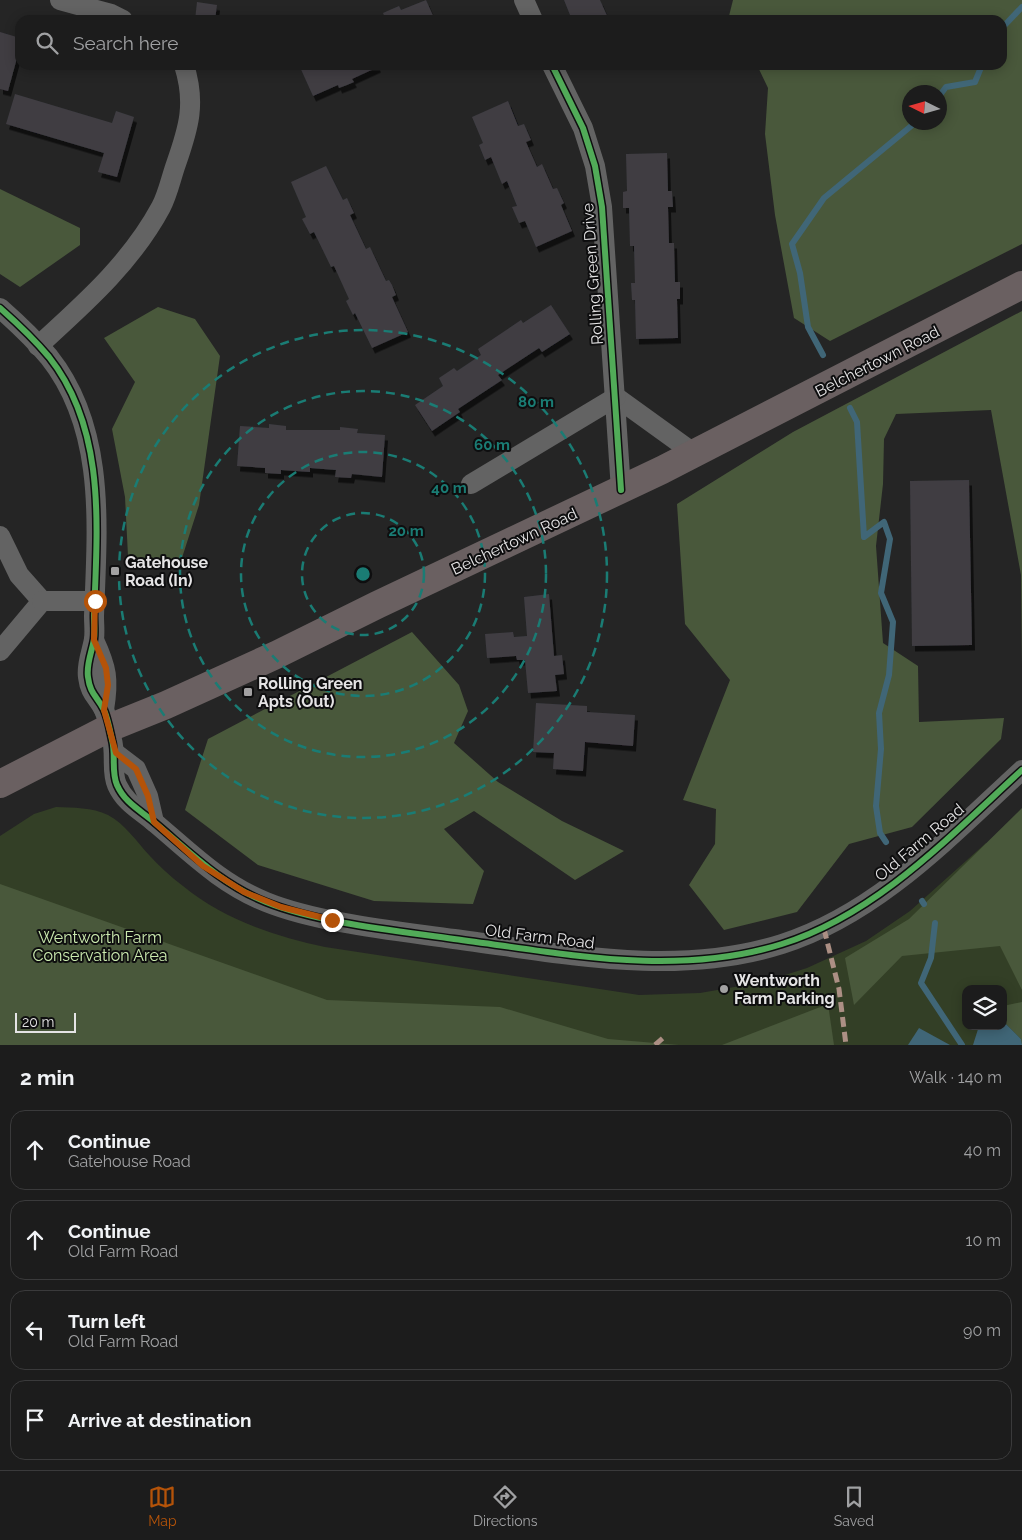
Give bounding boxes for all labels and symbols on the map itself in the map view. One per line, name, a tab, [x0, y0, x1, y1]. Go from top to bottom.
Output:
north arrow	[902, 85, 947, 130]
street label: Rolling Green Drive	[578, 202, 607, 346]
street label: Belchertown Road	[812, 322, 943, 401]
text: 80 m	[518, 393, 554, 411]
text: 60 m	[474, 436, 510, 454]
text: 40 m	[431, 479, 467, 497]
street label: Belchertown Road	[448, 504, 580, 579]
text: 20 m	[388, 522, 424, 540]
place label: Gatehouse Road (In)	[125, 553, 208, 590]
marker: Gatehouse Road (In)	[109, 565, 121, 577]
centre of rings	[354, 565, 372, 583]
route start	[84, 590, 107, 613]
place label: Rolling Green Apts (Out)	[258, 674, 362, 711]
marker: Rolling Green Apts (Out)	[242, 686, 254, 698]
street label: Old Farm Road	[871, 800, 968, 885]
route end	[321, 909, 344, 932]
street label: Old Farm Road	[484, 920, 596, 953]
park label: Wentworth Farm Conservation Area	[32, 928, 168, 965]
place label: Wentworth Farm Parking	[734, 971, 835, 1008]
marker: Wentworth Farm Parking	[718, 983, 730, 995]
scale bar	[15, 1010, 76, 1033]

